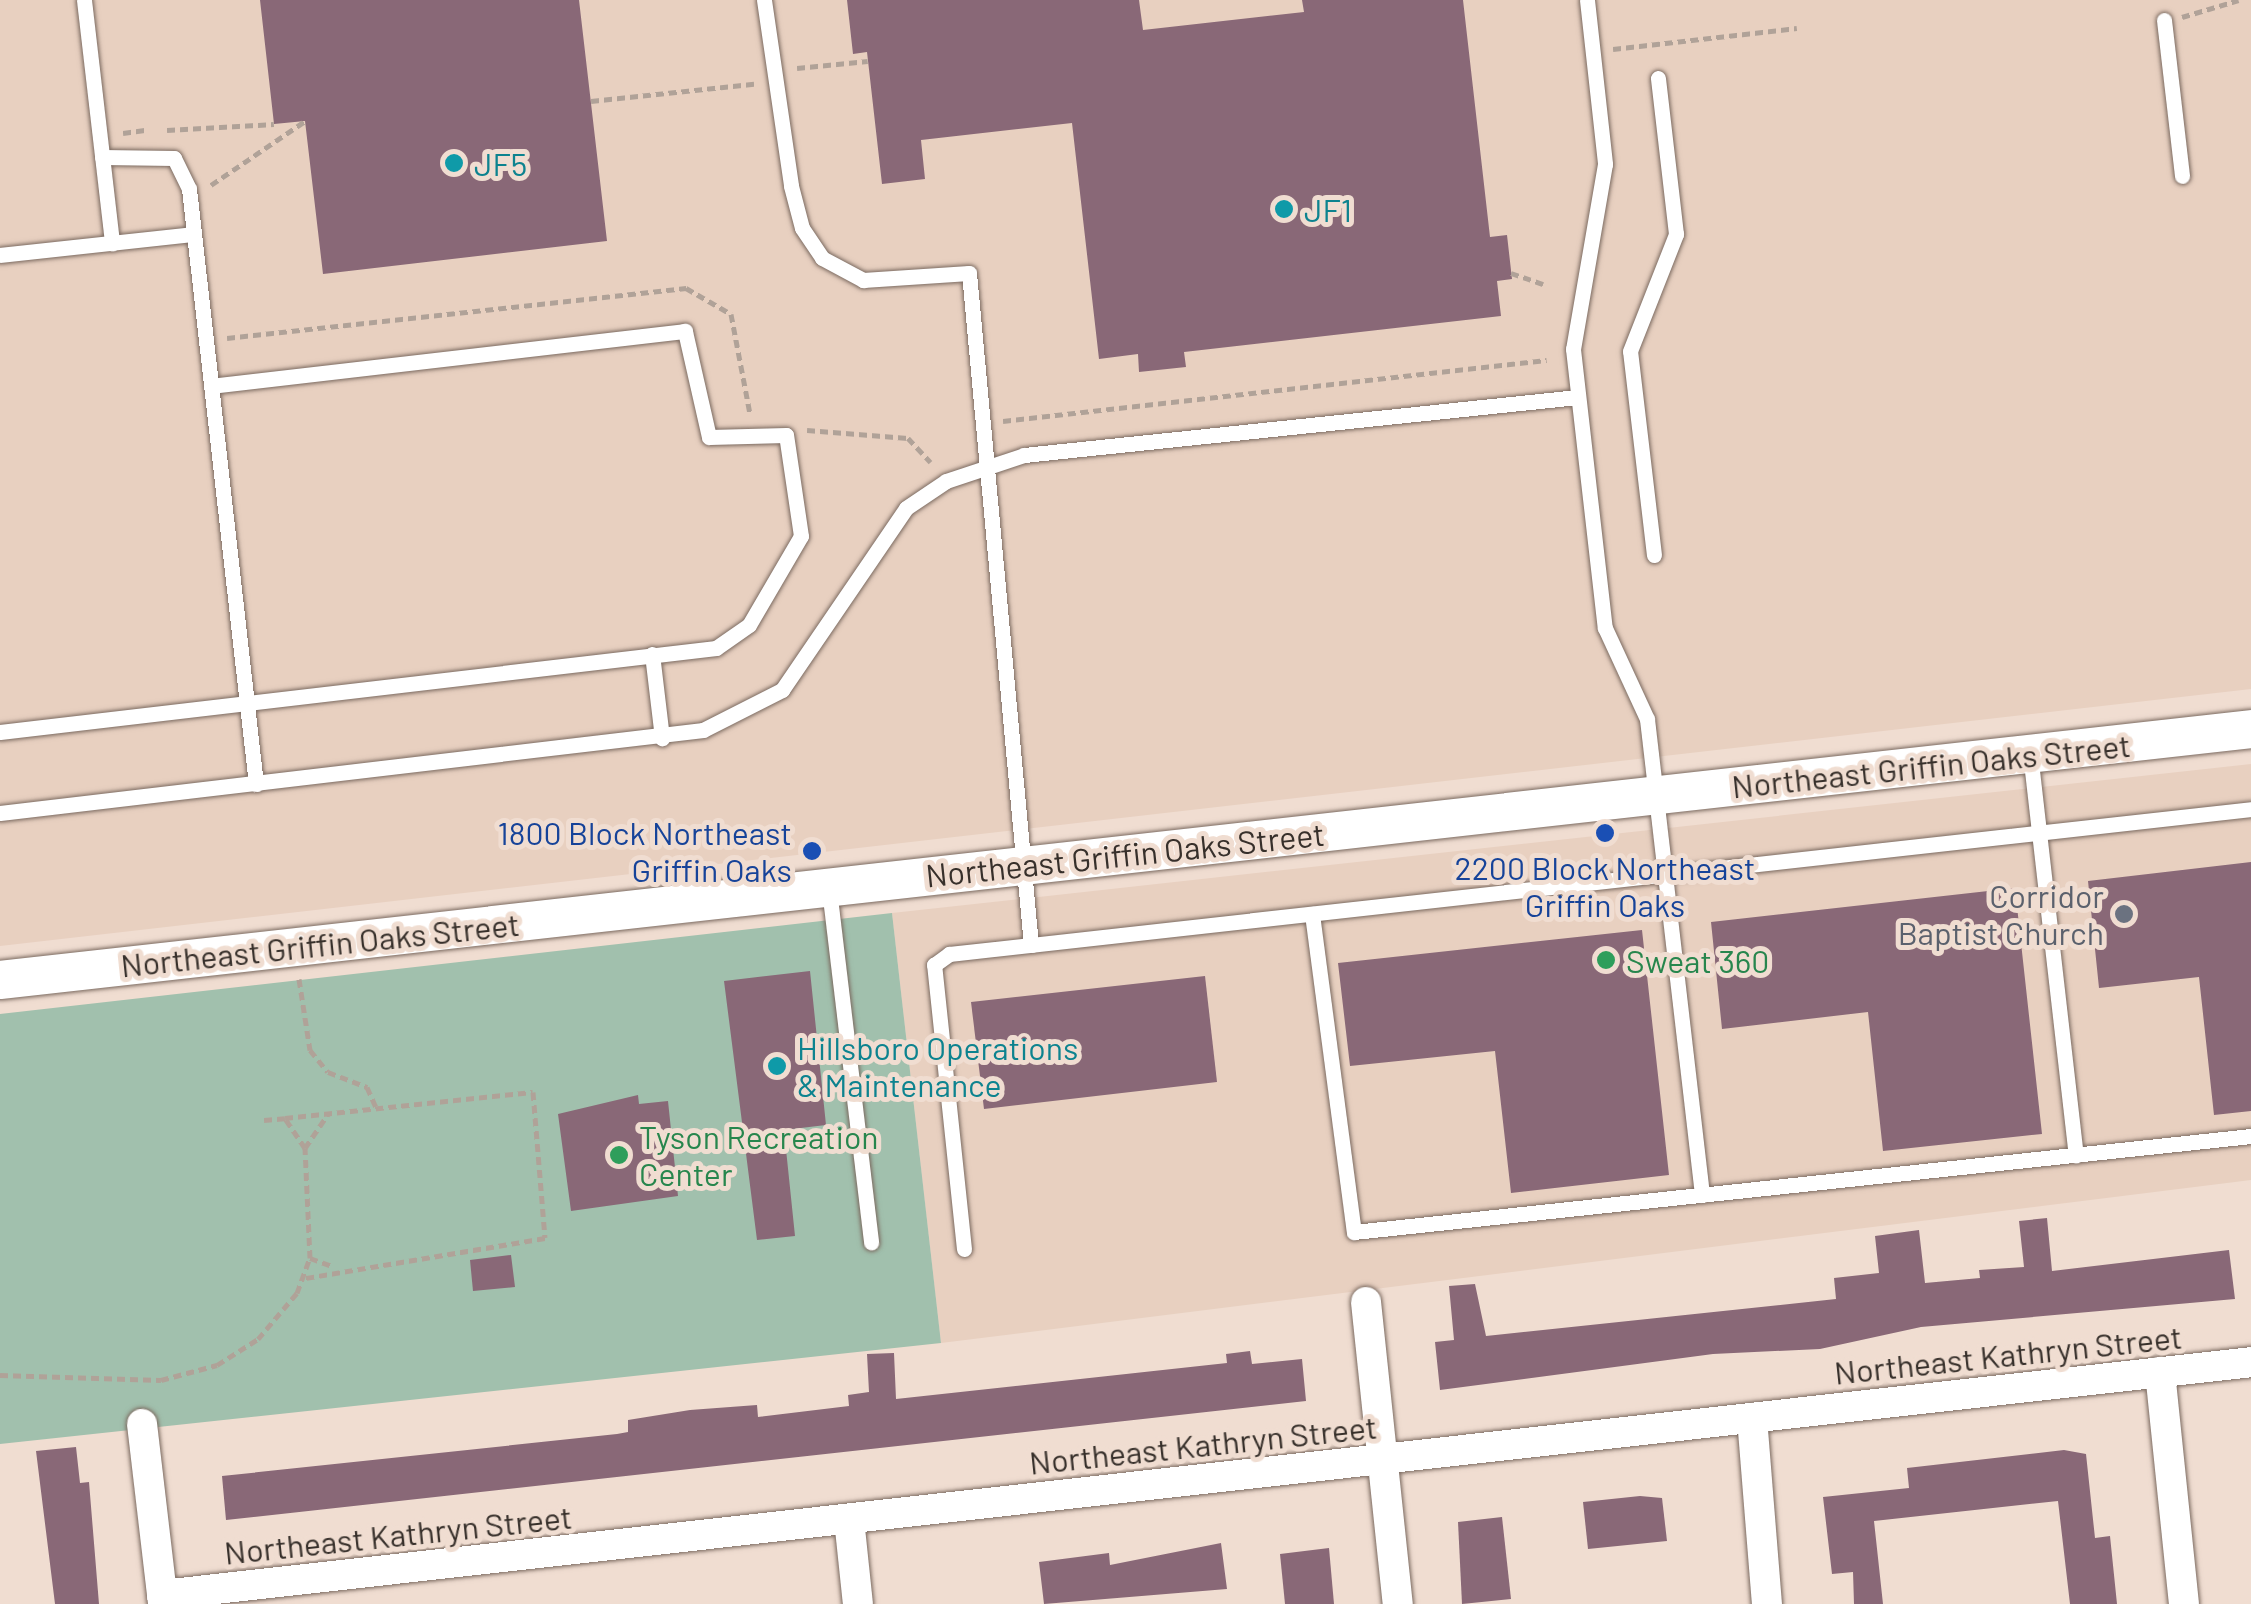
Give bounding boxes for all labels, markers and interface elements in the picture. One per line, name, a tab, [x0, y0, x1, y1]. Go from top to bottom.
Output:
place label: JF5	[474, 144, 527, 182]
marker: JF5	[443, 152, 465, 174]
place label: JF1	[1304, 190, 1352, 228]
marker: JF1	[1273, 198, 1295, 220]
street label: Northeast Griffin Oaks Street	[1730, 725, 2132, 805]
place label: 1800 Block Northeast Griffin Oaks	[498, 814, 792, 889]
street label: Northeast Griffin Oaks Street	[924, 814, 1326, 894]
marker: 2200 Block Northeast Griffin Oaks	[1594, 822, 1616, 844]
marker: 1800 Block Northeast Griffin Oaks	[801, 840, 823, 862]
place label: 2200 Block Northeast Griffin Oaks	[1455, 849, 1755, 924]
place label: Corridor Baptist Church	[1898, 877, 2104, 952]
marker: Corridor Baptist Church	[2113, 903, 2135, 925]
street label: Northeast Griffin Oaks Street	[119, 904, 521, 984]
place label: Sweat 360	[1626, 941, 1769, 979]
marker: Sweat 360	[1595, 949, 1617, 971]
place label: Hillsboro Operations & Maintenance	[797, 1029, 1078, 1104]
marker: Hillsboro Operations & Maintenance	[766, 1055, 788, 1077]
place label: Tyson Recreation Center	[639, 1118, 879, 1193]
marker: Tyson Recreation Center	[608, 1144, 630, 1166]
street label: Northeast Kathryn Street	[1832, 1317, 2184, 1391]
street label: Northeast Kathryn Street	[1027, 1407, 1379, 1481]
street label: Northeast Kathryn Street	[222, 1497, 574, 1571]

